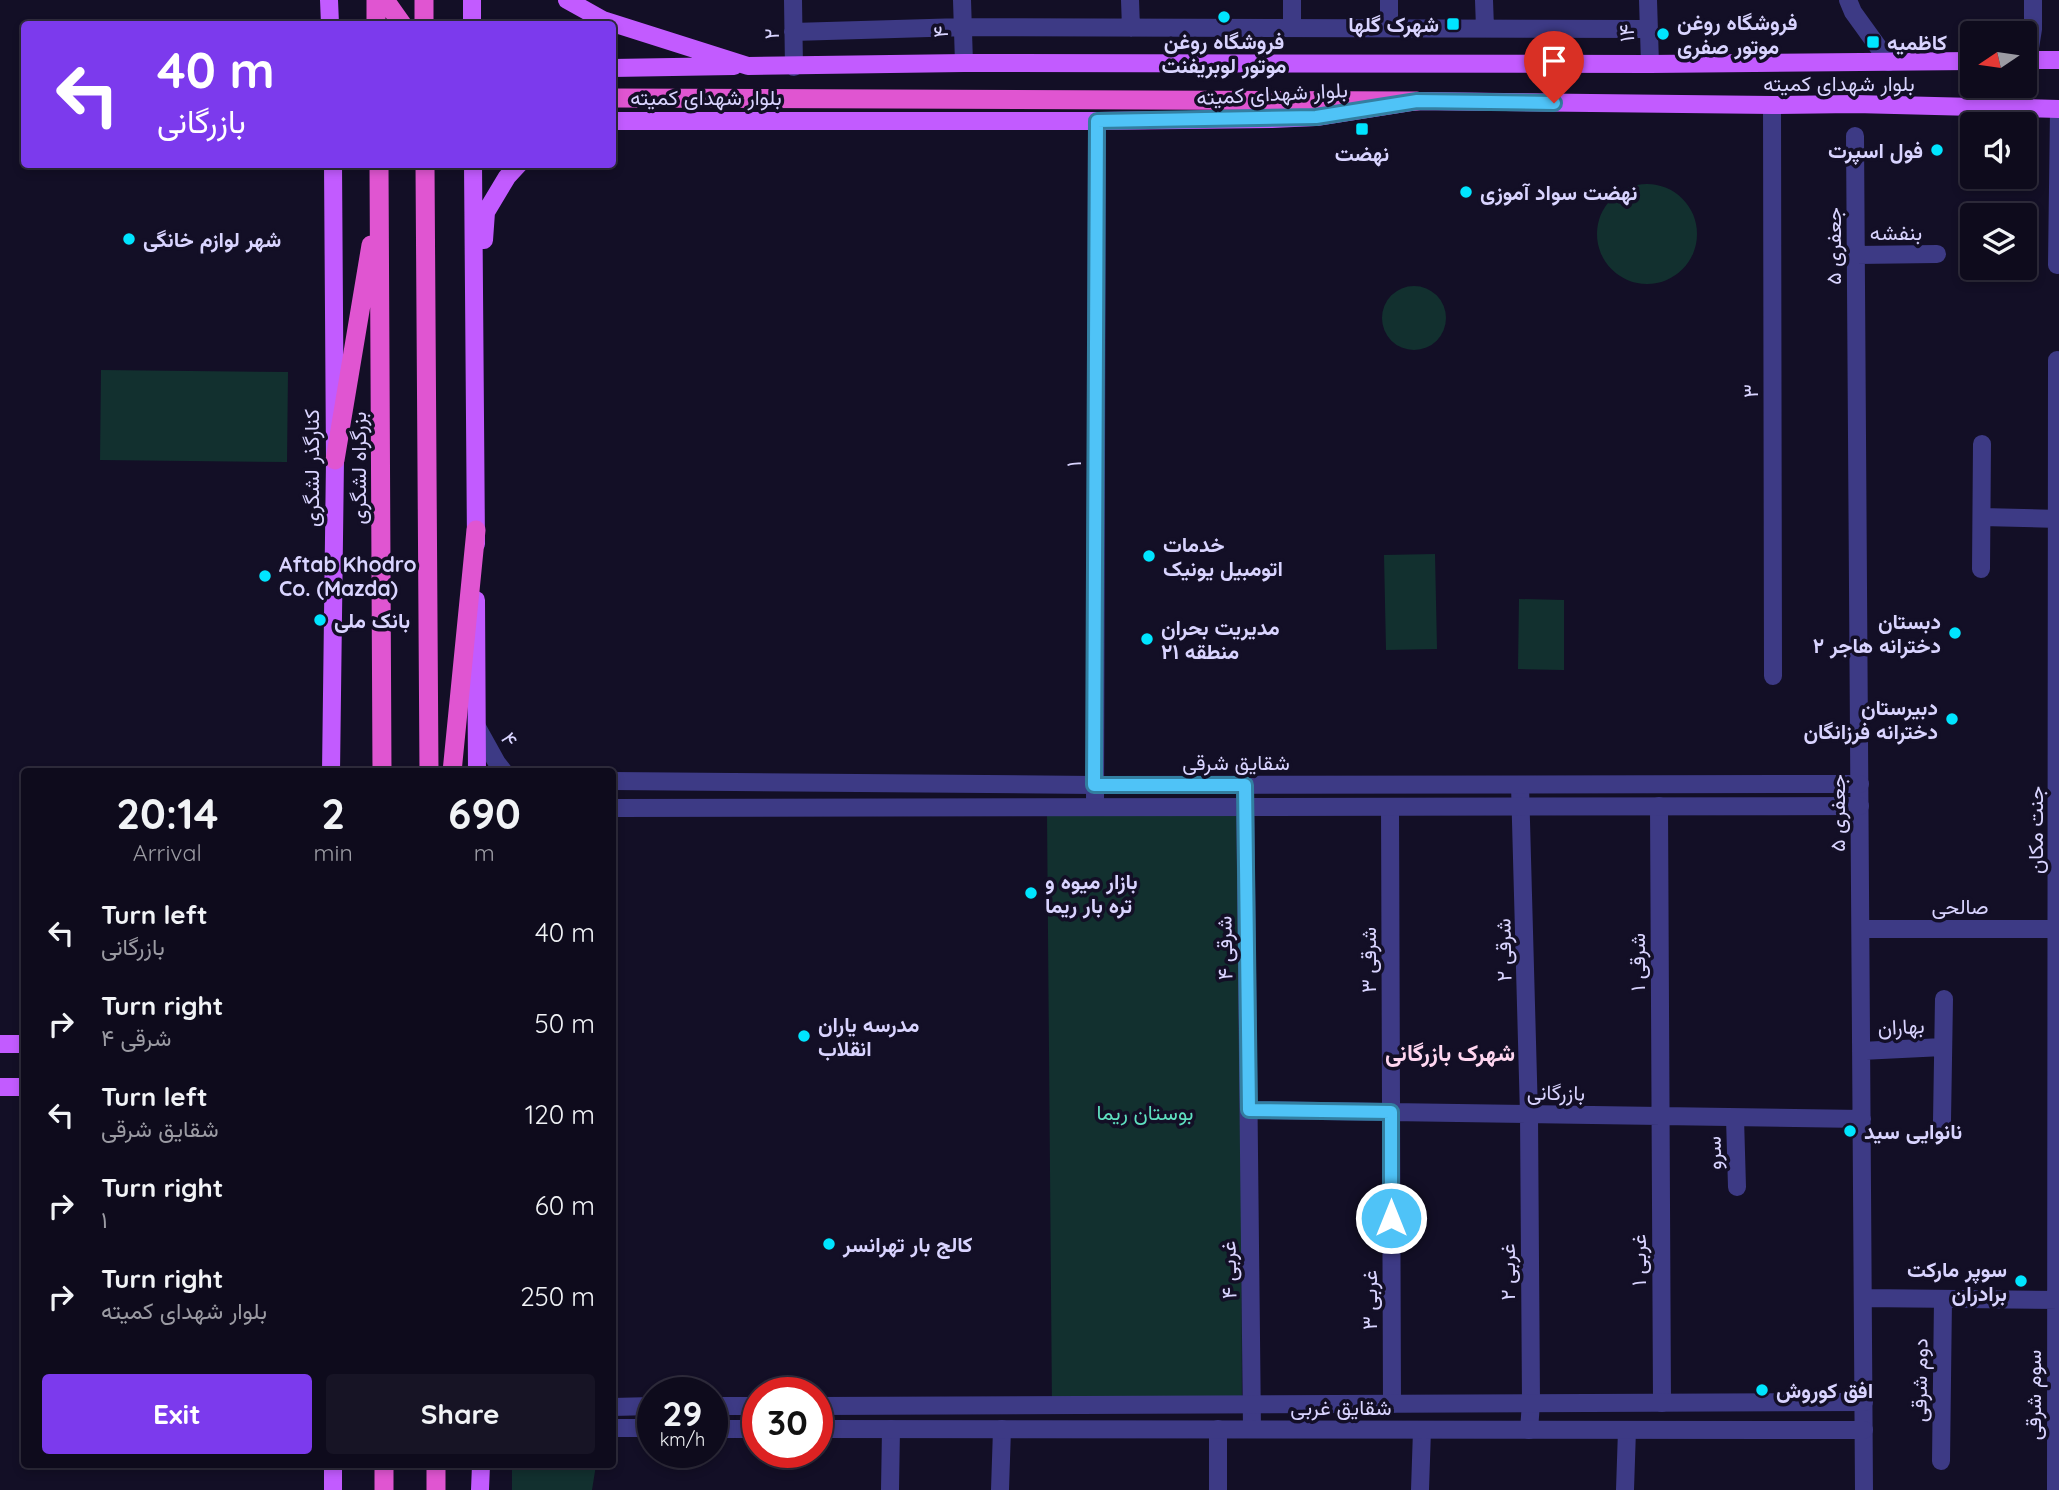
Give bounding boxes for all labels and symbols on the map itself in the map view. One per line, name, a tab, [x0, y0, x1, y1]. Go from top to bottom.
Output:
marker: فروشگاه روغن موتور لوبریفنت	[1216, 9, 1232, 25]
place label: فروشگاه روغن موتور صفری	[1677, 9, 1798, 60]
place label: شهرک گلها	[1348, 11, 1439, 38]
marker: شهرک گلها	[1445, 16, 1461, 32]
north arrow	[1960, 21, 2037, 98]
street label: ۱۴	[1613, 24, 1639, 42]
street label: ۴	[927, 26, 953, 38]
marker: فروشگاه روغن موتور صفری	[1655, 26, 1671, 42]
street label: ۲	[758, 28, 784, 40]
place label: فروشگاه روغن موتور لوبریفنت	[1161, 28, 1287, 79]
place label: کاظمیه	[1887, 29, 1947, 55]
pin	[1524, 31, 1584, 103]
marker: کاظمیه	[1865, 34, 1881, 50]
street label: بلوار شهدای کمیته	[1763, 70, 1915, 97]
street label: بلوار شهدای کمیته	[1196, 76, 1348, 111]
street label: بلوار شهدای کمیته	[630, 84, 782, 111]
marker: نهضت	[1354, 121, 1370, 137]
place label: فول اسپرت	[1828, 137, 1923, 165]
place label: نهضت	[1335, 140, 1389, 167]
marker: فول اسپرت	[1929, 142, 1945, 158]
place label: نهضت سواد آموزی	[1480, 179, 1637, 206]
marker: نهضت سواد آموزی	[1458, 184, 1474, 200]
street label: جعفری ۵	[1820, 207, 1847, 285]
street label: بنفشه	[1870, 219, 1922, 245]
place label: شهر لوازم خانگی	[143, 226, 281, 254]
marker: شهر لوازم خانگی	[121, 231, 137, 247]
street label: ۳	[1737, 384, 1763, 398]
street label: کنارگذر لشگری	[298, 409, 325, 527]
street label: بزرگراه لشگری	[345, 411, 372, 525]
street label: ۱	[1060, 461, 1086, 467]
place label: خدمات اتومبیل یونیک	[1163, 531, 1283, 582]
marker: خدمات اتومبیل یونیک	[1141, 548, 1157, 564]
place label: Aftab Khodro Co. (Mazda)	[279, 551, 417, 601]
marker: Aftab Khodro Co. (Mazda)	[257, 568, 273, 584]
place label: بانک ملی	[334, 607, 410, 633]
place label: دبستان دخترانه هاجر ۲	[1813, 608, 1941, 659]
marker: بانک ملی	[312, 612, 328, 628]
place label: مدیریت بحران منطقه ۲۱	[1161, 614, 1280, 664]
marker: دبستان دخترانه هاجر ۲	[1947, 625, 1963, 641]
marker: مدیریت بحران منطقه ۲۱	[1139, 631, 1155, 647]
place label: دبیرستان دخترانه فرزانگان	[1803, 694, 1938, 745]
marker: دبیرستان دخترانه فرزانگان	[1944, 711, 1960, 727]
street label: ۴	[496, 727, 524, 751]
street label: شقایق شرقی	[1182, 749, 1290, 776]
street label: جعفری ۵	[1824, 774, 1851, 852]
street label: جنت مکان	[2022, 786, 2048, 874]
place label: بازار میوه و تره بار ریما	[1045, 868, 1138, 919]
marker: بازار میوه و تره بار ریما	[1023, 885, 1039, 901]
street label: صالحی	[1931, 893, 1989, 919]
street label: ۴ شرقی	[1210, 916, 1239, 980]
street label: ۲ شرقی	[1489, 918, 1518, 982]
street label: ۳ شرقی	[1355, 927, 1382, 993]
street label: ۱ شرقی	[1624, 933, 1651, 991]
place label: مدرسه یاران انقلاب	[818, 1011, 919, 1061]
street label: بهاران	[1877, 1012, 1925, 1041]
marker: مدرسه یاران انقلاب	[796, 1028, 812, 1044]
district label: شهرک بازرگانی	[1385, 1038, 1515, 1068]
street label: بازرگانی	[1527, 1078, 1585, 1107]
park label: بوستان ریما	[1097, 1099, 1193, 1126]
place label: نانوایی سید	[1864, 1118, 1962, 1145]
marker: نانوایی سید	[1842, 1123, 1858, 1139]
street label: سرو	[1700, 1136, 1727, 1170]
position arrow	[1354, 1181, 1428, 1255]
place label: کالج بار تهرانسر	[842, 1231, 973, 1259]
street label: ۱ غربی	[1625, 1234, 1652, 1286]
marker: کالج بار تهرانسر	[821, 1236, 837, 1252]
street label: ۴ غربی	[1214, 1241, 1243, 1299]
street label: ۲ غربی	[1494, 1243, 1521, 1301]
place label: سوپر مارکت برادران	[1907, 1256, 2007, 1307]
street label: ۳ غربی	[1356, 1270, 1383, 1330]
marker: سوپر مارکت برادران	[2013, 1273, 2029, 1289]
street label: دوم شرقی	[1905, 1338, 1935, 1422]
street label: سوم شرقی	[2020, 1350, 2048, 1440]
speed limit sign: 30	[742, 1377, 833, 1468]
place label: افق کوروش	[1776, 1377, 1873, 1404]
marker: افق کوروش	[1754, 1382, 1770, 1398]
street label: شقایق غربی	[1290, 1394, 1392, 1421]

